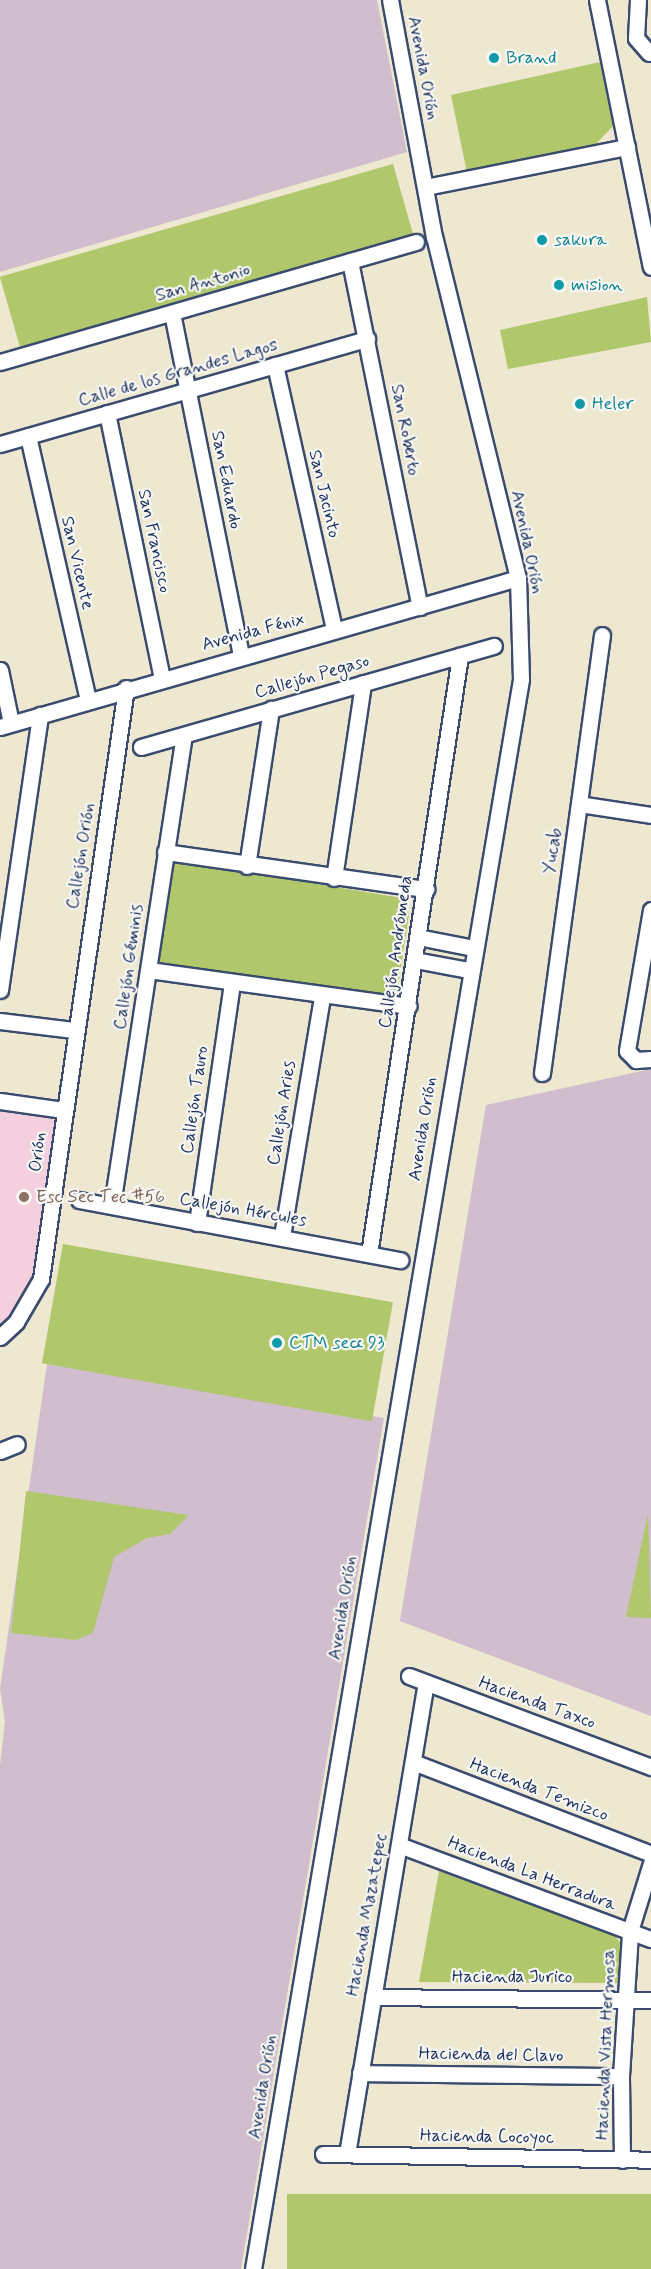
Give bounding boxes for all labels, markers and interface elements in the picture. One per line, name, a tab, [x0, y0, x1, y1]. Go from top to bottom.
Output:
street label: Avenida Orión	[402, 14, 444, 122]
place label: Brand	[506, 47, 556, 69]
marker: Brand	[487, 51, 501, 65]
place label: sakura	[554, 229, 607, 251]
marker: sakura	[535, 233, 549, 247]
street label: San Antonio	[155, 260, 251, 306]
place label: mision	[571, 274, 623, 296]
marker: mision	[552, 278, 566, 292]
street label: Calle de los Grandes Lagos	[76, 334, 280, 412]
street label: San Roberto	[386, 383, 424, 477]
place label: Heler	[592, 393, 634, 415]
marker: Heler	[573, 397, 587, 411]
street label: San Eduardo	[206, 432, 246, 528]
street label: San Jacinto	[303, 445, 345, 543]
street label: San Francisco	[132, 486, 176, 596]
street label: Avenida Orión	[505, 488, 549, 596]
street label: San Vicente	[55, 513, 99, 613]
street label: Avenida Fénix	[199, 608, 307, 656]
street label: Callejón Pegaso	[253, 651, 371, 703]
street label: Callejón Orión	[62, 802, 100, 910]
street label: Yucab	[539, 826, 567, 876]
street label: Callejón Andrómeda	[375, 875, 417, 1029]
street label: Callejón Géminis	[110, 903, 148, 1031]
street label: Callejón Tauro	[177, 1047, 213, 1153]
street label: Callejón Aries	[263, 1059, 301, 1167]
street label: Avenida Orión	[404, 1075, 442, 1183]
street label: Orión	[25, 1131, 51, 1173]
place label: Esc Sec Tec #56	[36, 1186, 163, 1208]
street label: Callejón Hércules	[177, 1188, 309, 1232]
marker: Esc Sec Tec #56	[17, 1190, 31, 1204]
place label: CTM secc 93	[289, 1332, 385, 1354]
marker: CTM secc 93	[270, 1336, 284, 1350]
street label: Avenida Orión	[324, 1554, 362, 1662]
street label: Hacienda Taxco	[478, 1673, 596, 1733]
street label: Hacienda Temizco	[471, 1755, 607, 1825]
street label: Hacienda La Herradura	[443, 1831, 621, 1917]
street label: Hacienda Mazatepec	[342, 1834, 392, 1996]
street label: Hacienda Vista Hermosa	[592, 1948, 620, 2142]
street label: Hacienda Jurico	[451, 1966, 573, 1988]
street label: Avenida Orión	[244, 2033, 282, 2141]
street label: Hacienda del Clavo	[418, 2043, 564, 2067]
street label: Hacienda Cocoyoc	[419, 2125, 555, 2149]

